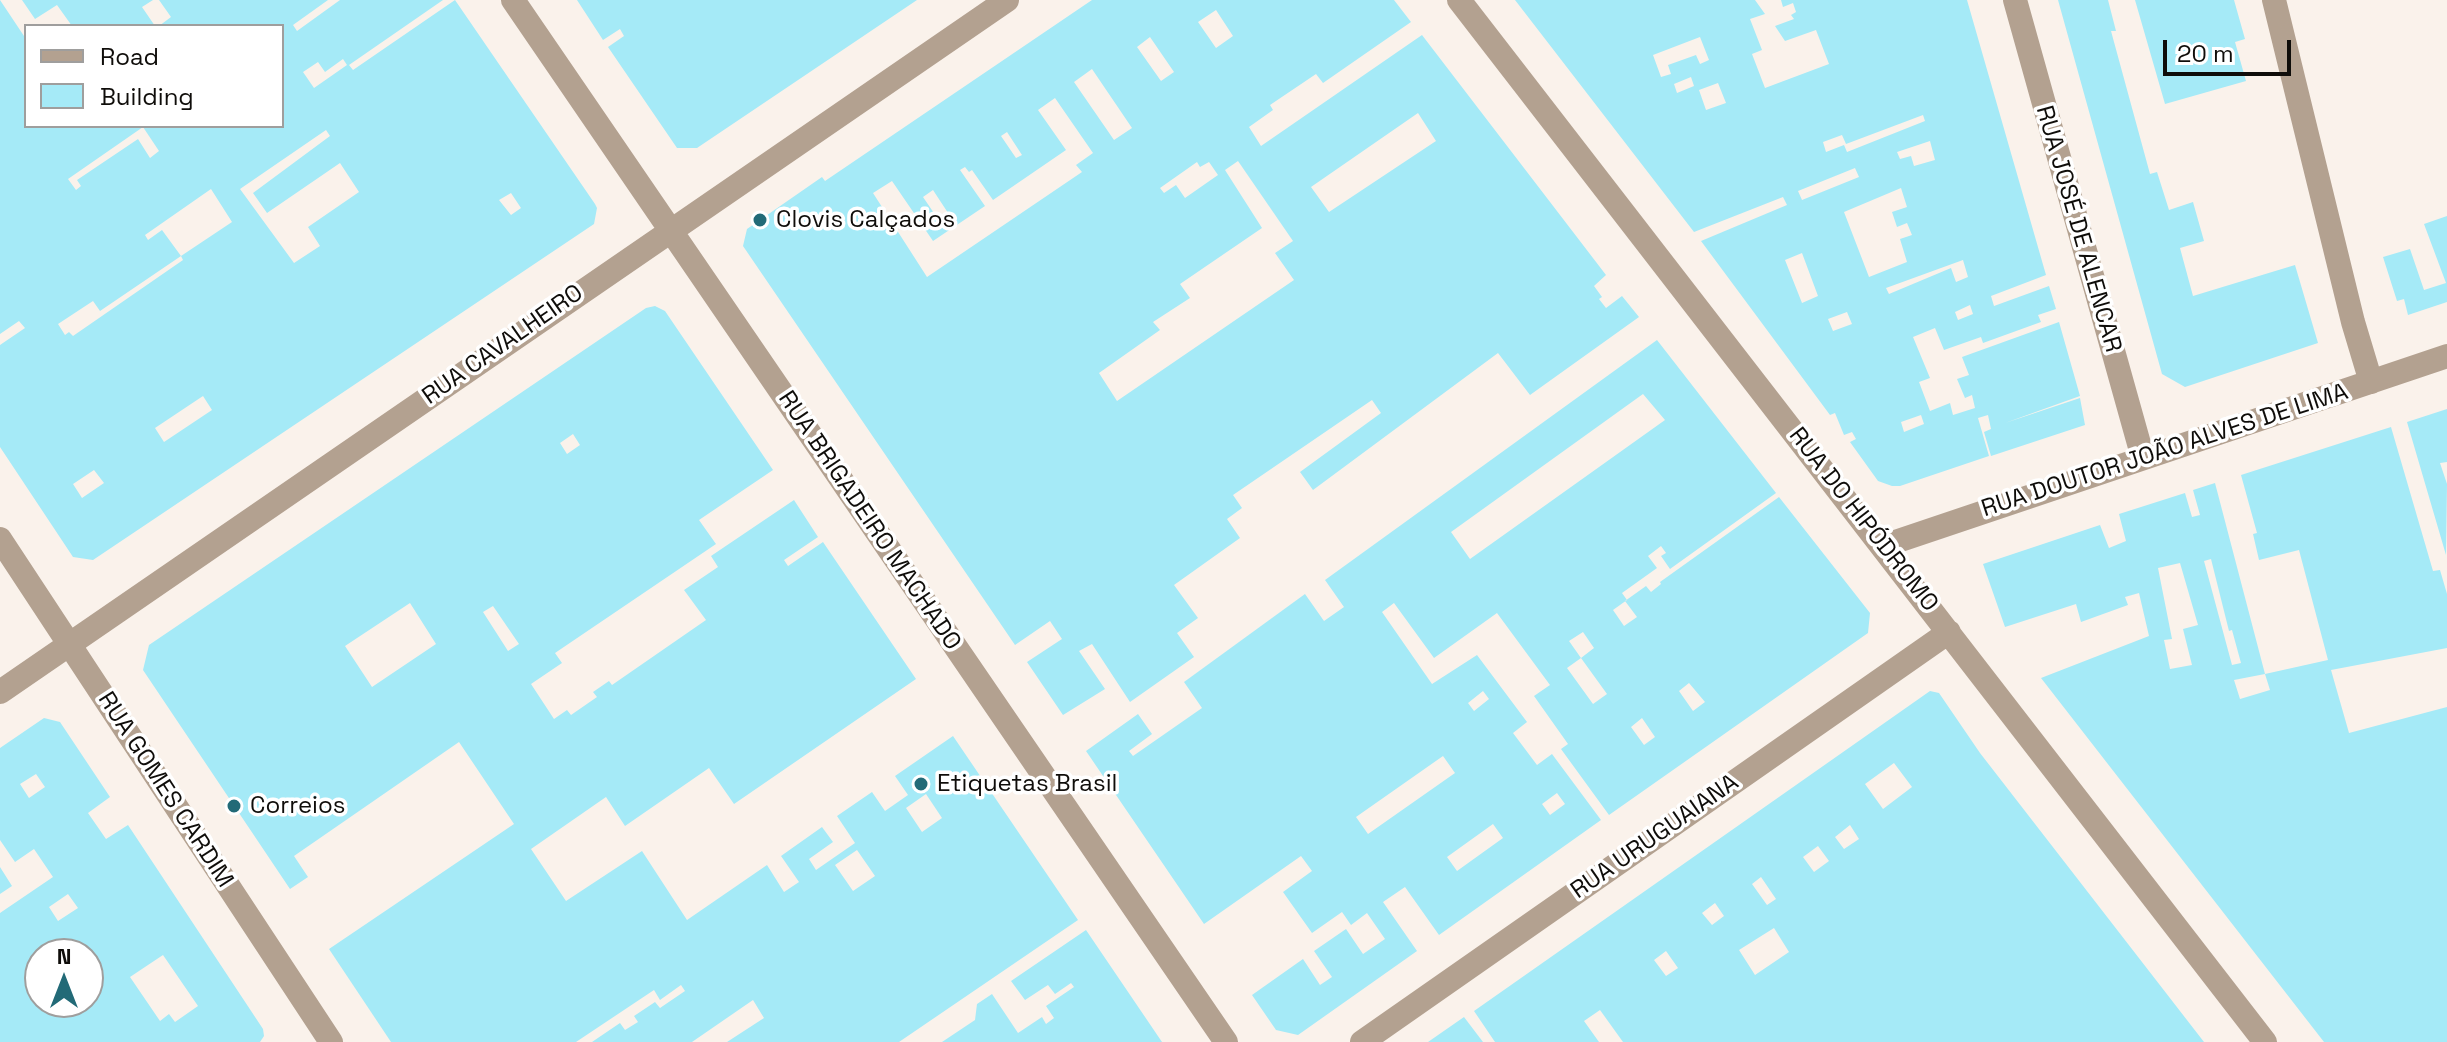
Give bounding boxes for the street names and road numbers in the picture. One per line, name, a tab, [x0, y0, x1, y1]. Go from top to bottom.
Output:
street label: RUA JOSÉ DE ALENCAR	[2029, 102, 2127, 356]
street label: RUA CAVALHEIRO	[417, 279, 589, 411]
street label: RUA DOUTOR JOÃO ALVES DE LIMA	[1978, 378, 2352, 524]
street label: RUA BRIGADEIRO MACHADO	[771, 386, 967, 656]
street label: RUA DO HIPÓDROMO	[1782, 422, 1944, 618]
street label: RUA GOMES CARDIM	[91, 687, 239, 893]
street label: RUA URUGUAIANA	[1566, 768, 1744, 906]

